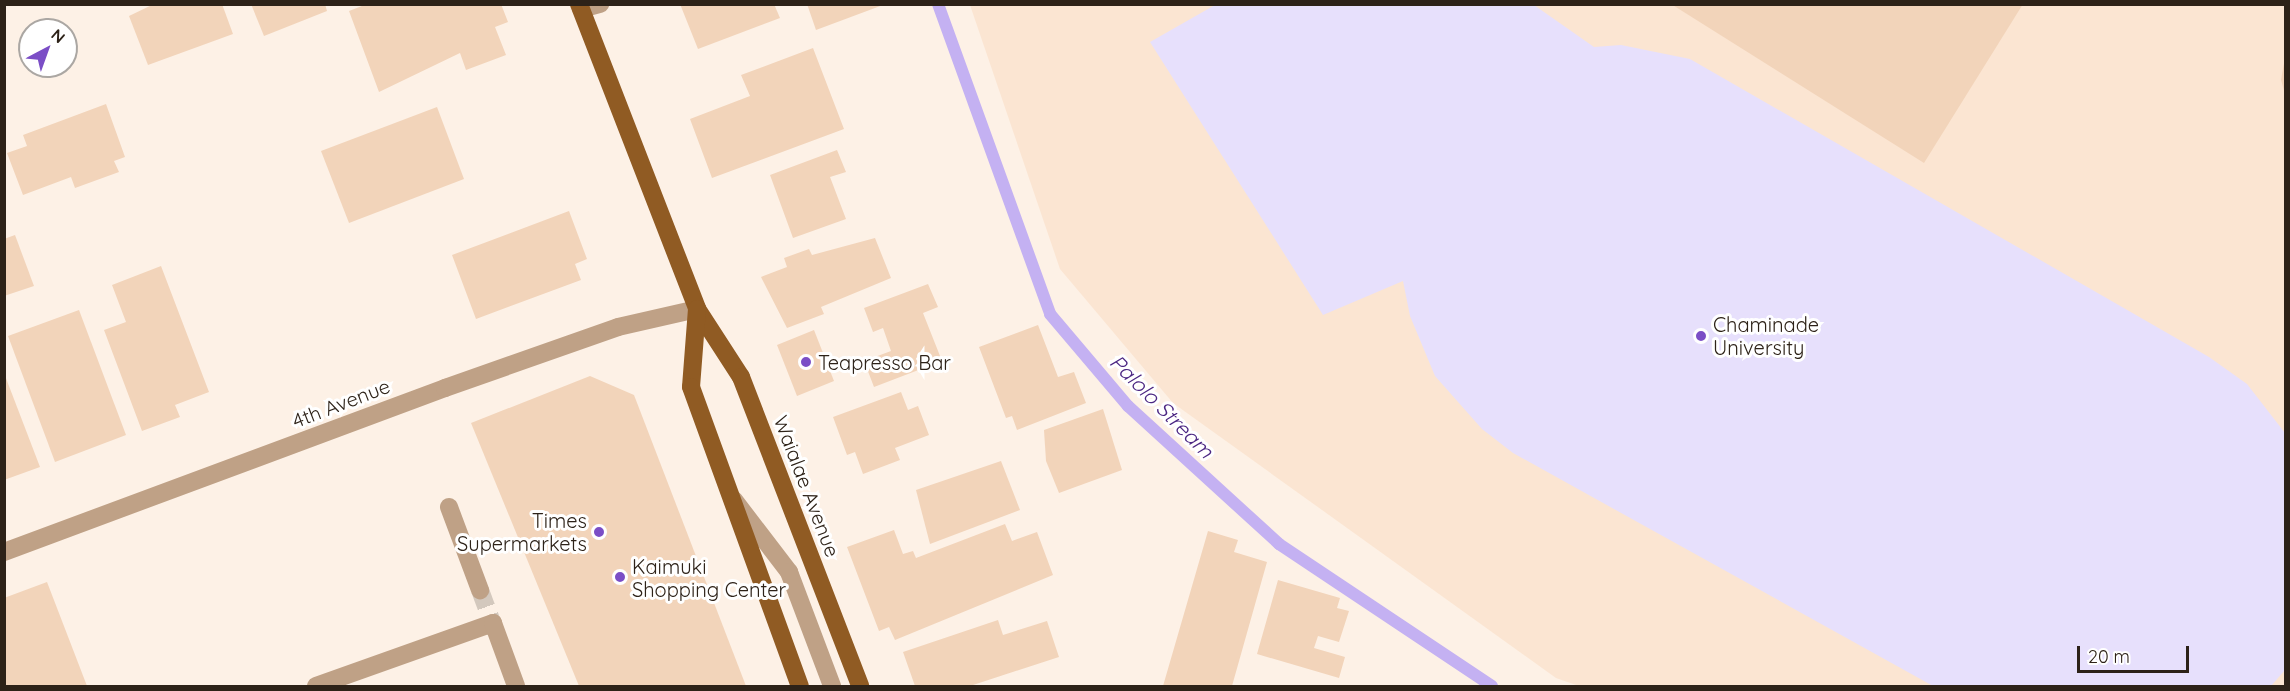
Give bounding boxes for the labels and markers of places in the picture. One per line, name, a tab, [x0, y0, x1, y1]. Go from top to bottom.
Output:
place label: Chaminade University	[1713, 312, 1819, 359]
marker: Chaminade University	[1694, 329, 1708, 343]
place label: Teapresso Bar	[818, 350, 951, 374]
marker: Teapresso Bar	[799, 355, 813, 369]
place label: Times Supermarkets	[457, 508, 587, 555]
marker: Times Supermarkets	[592, 525, 606, 539]
place label: Kaimuki Shopping Center	[632, 554, 786, 601]
marker: Kaimuki Shopping Center	[613, 570, 627, 584]

